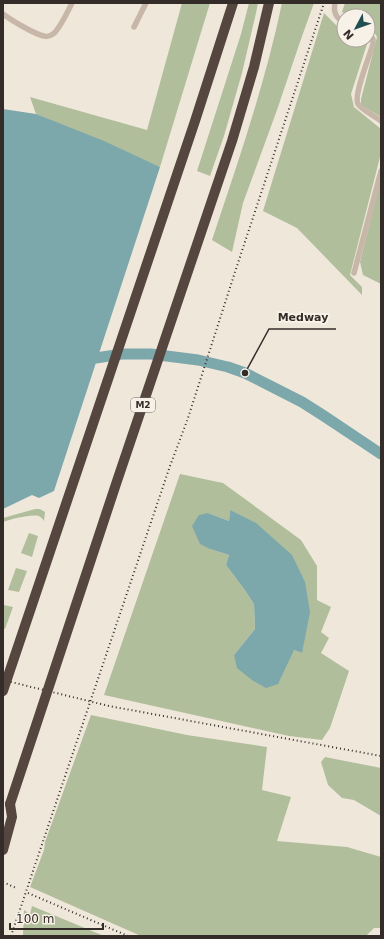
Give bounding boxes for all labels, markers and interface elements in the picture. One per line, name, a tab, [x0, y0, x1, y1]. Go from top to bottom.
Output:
north arrow	[336, 8, 376, 48]
text: N	[341, 26, 357, 42]
callout: Medway	[269, 306, 336, 329]
text: Medway	[278, 311, 328, 324]
road number: M2	[131, 398, 155, 412]
scale bar	[10, 905, 103, 931]
text: 100 m	[16, 912, 54, 926]

